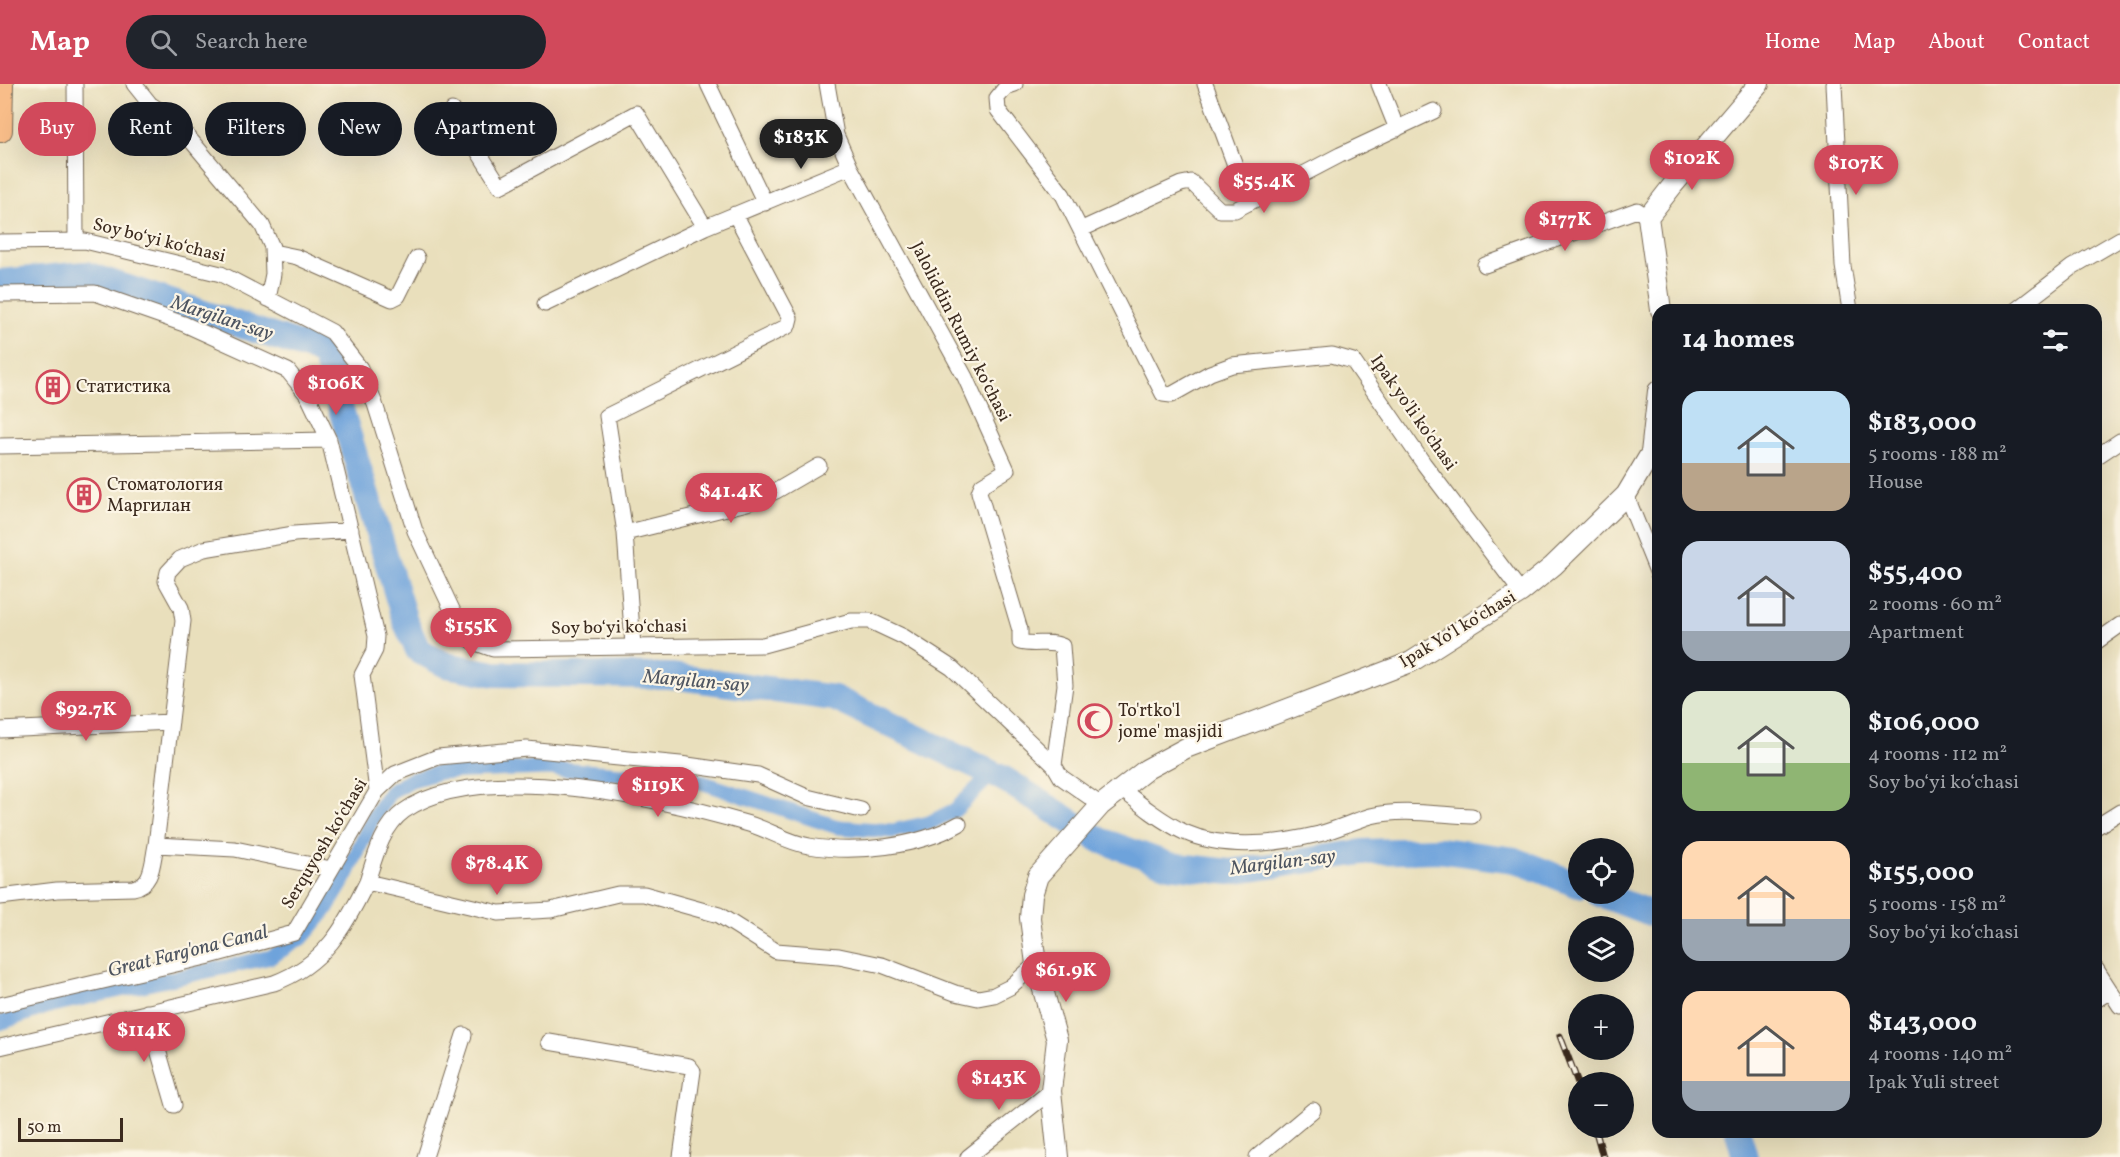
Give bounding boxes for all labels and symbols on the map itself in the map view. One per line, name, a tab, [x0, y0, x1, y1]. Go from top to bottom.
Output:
pin: $183K	[759, 119, 843, 170]
pin: $102K	[1650, 140, 1734, 191]
pin: $107K	[1814, 145, 1898, 196]
pin: $55.4K	[1215, 163, 1313, 214]
pin: $177K	[1523, 201, 1607, 252]
street label: Soy boʻyi koʻchasi	[90, 212, 228, 270]
street label: Jaloliddin Rumiy koʻchasi	[904, 237, 1016, 427]
water label: Margilan-say	[166, 289, 277, 349]
street label: Ipak yo'li ko'chasi	[1364, 350, 1462, 476]
pin: $106K	[294, 365, 378, 416]
building icon: Статистика	[35, 369, 71, 405]
place label: Статистика	[76, 375, 171, 400]
place label: Стоматология Маргилан	[107, 473, 223, 519]
pin: $41.4K	[682, 473, 780, 524]
building icon: Стоматология Маргилан	[66, 477, 102, 513]
street label: Ipak Yoʻl koʻchasi	[1395, 585, 1521, 675]
pin: $155K	[429, 608, 513, 659]
street label: Soy boʻyi koʻchasi	[551, 614, 687, 642]
water label: Margilan-say	[641, 663, 750, 701]
pin: $92.7K	[37, 691, 135, 742]
place label: To'rtko'l jome' masjidi	[1118, 699, 1223, 745]
mosque icon: To'rtko'l jome' masjidi	[1077, 703, 1113, 739]
pin: $119K	[616, 767, 700, 818]
street label: Serquyosh koʻchasi	[276, 774, 374, 914]
water label: Margilan-say	[1228, 843, 1337, 883]
pin: $78.4K	[448, 845, 546, 896]
water label: Great Farg'ona Canal	[105, 919, 271, 985]
pin: $61.9K	[1017, 952, 1115, 1003]
pin: $114K	[102, 1012, 186, 1063]
pin: $143K	[957, 1060, 1041, 1111]
scale bar	[18, 1115, 123, 1142]

